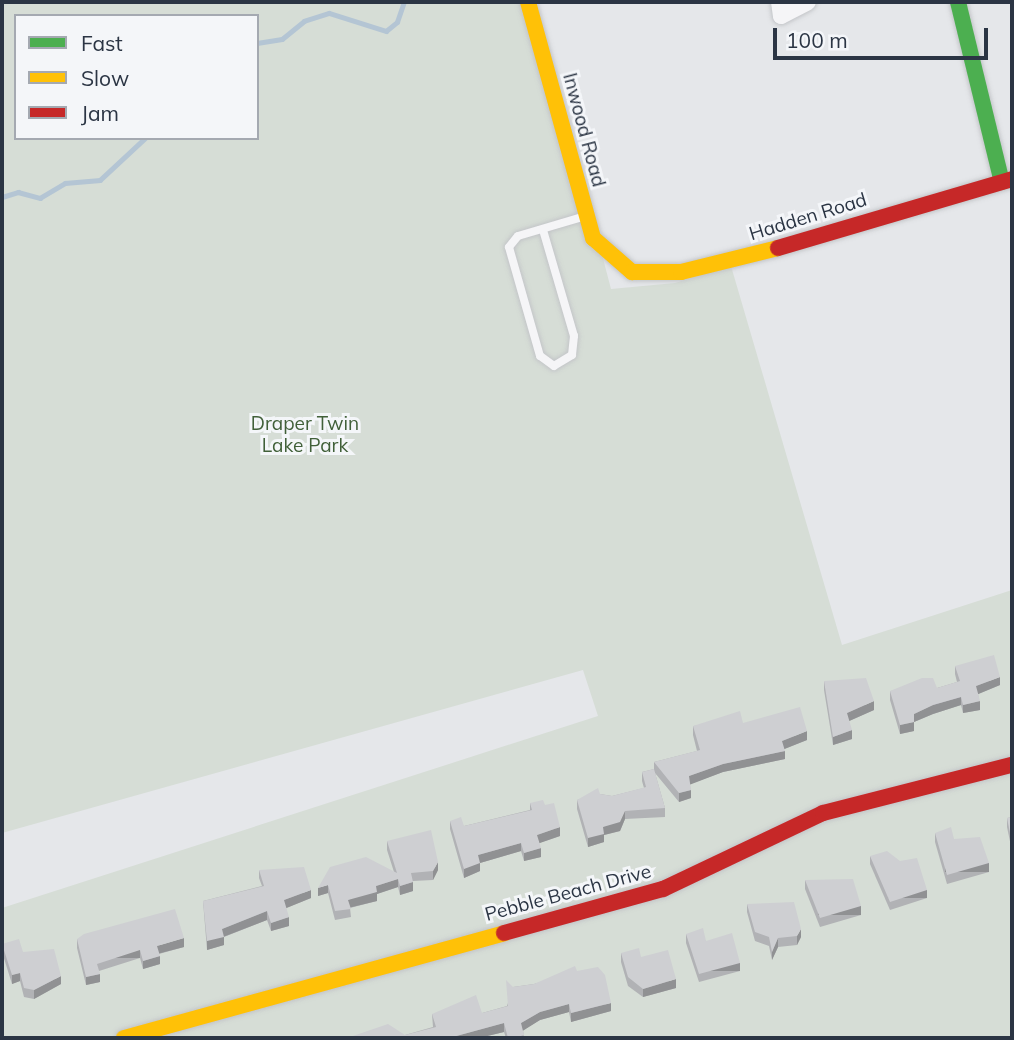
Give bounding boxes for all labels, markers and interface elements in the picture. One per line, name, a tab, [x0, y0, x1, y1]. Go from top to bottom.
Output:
legend	[14, 14, 259, 140]
scale bar	[776, 14, 991, 58]
text: 100 m	[786, 27, 848, 53]
text: Fast	[81, 30, 123, 56]
text: Slow	[81, 65, 129, 91]
street label: Inwood Road	[558, 71, 610, 189]
text: Jam	[81, 100, 119, 126]
street label: Hadden Road	[746, 188, 870, 246]
park label: Draper Twin Lake Park	[251, 413, 359, 457]
street label: Pebble Beach Drive	[482, 860, 654, 926]

